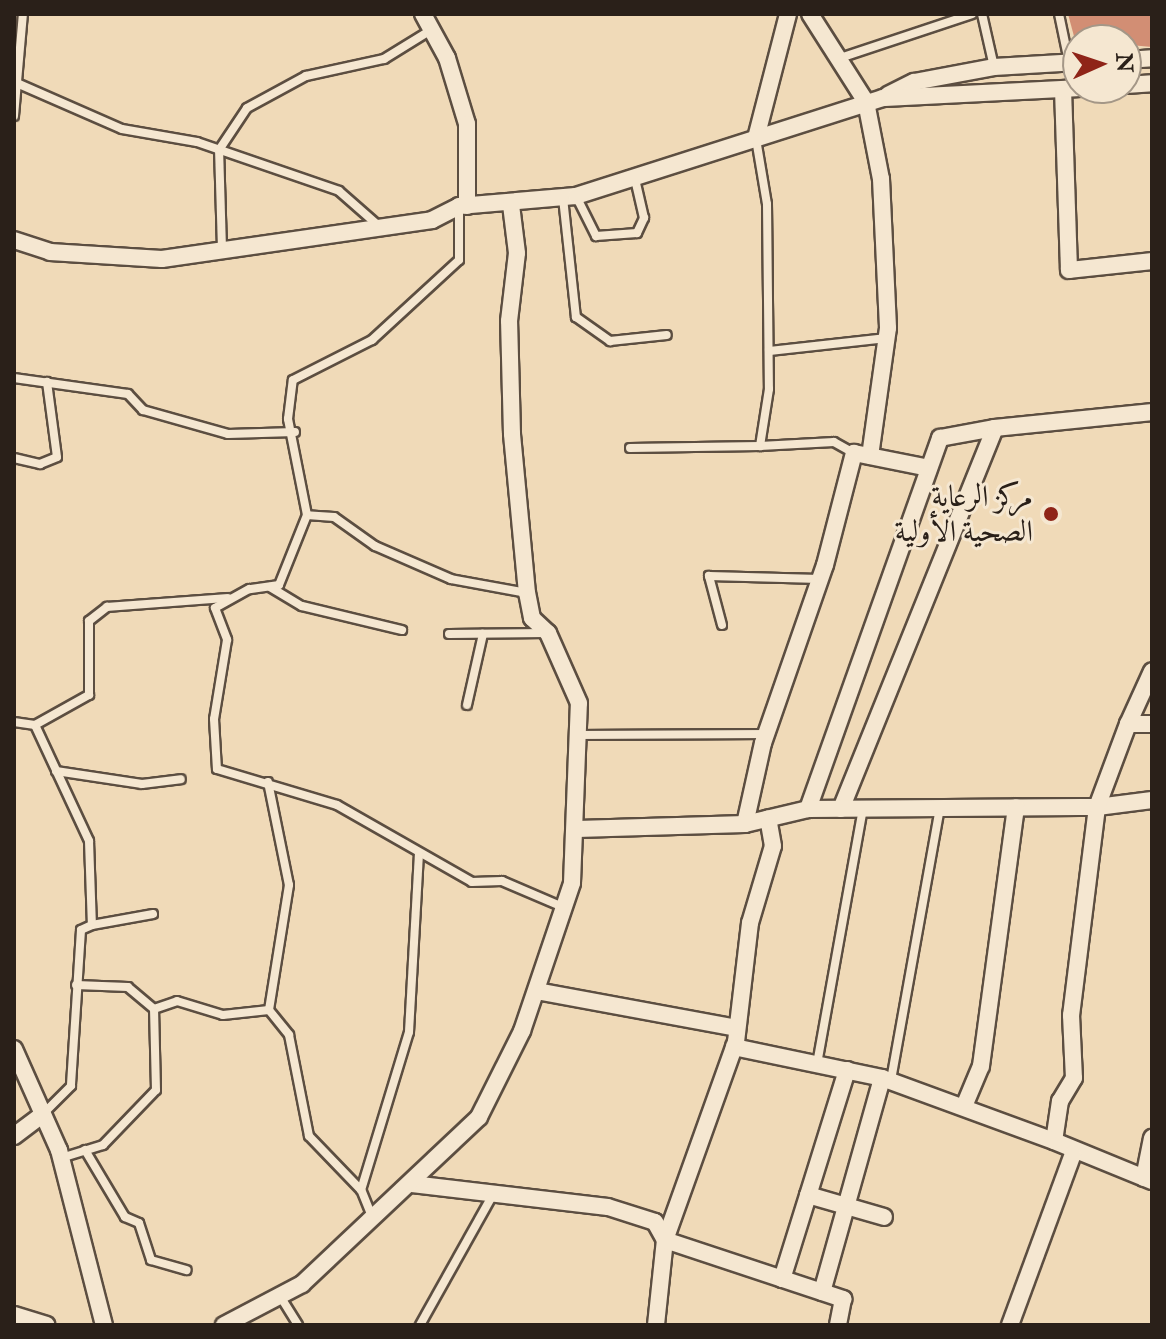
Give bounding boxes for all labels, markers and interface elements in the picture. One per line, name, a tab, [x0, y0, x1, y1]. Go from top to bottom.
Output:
north arrow	[1062, 24, 1142, 104]
text: N	[1109, 52, 1138, 73]
place label: مركز الرعاية الصحية الأولية	[895, 479, 1033, 550]
marker: مركز الرعاية الصحية الأولية	[1040, 503, 1062, 525]

